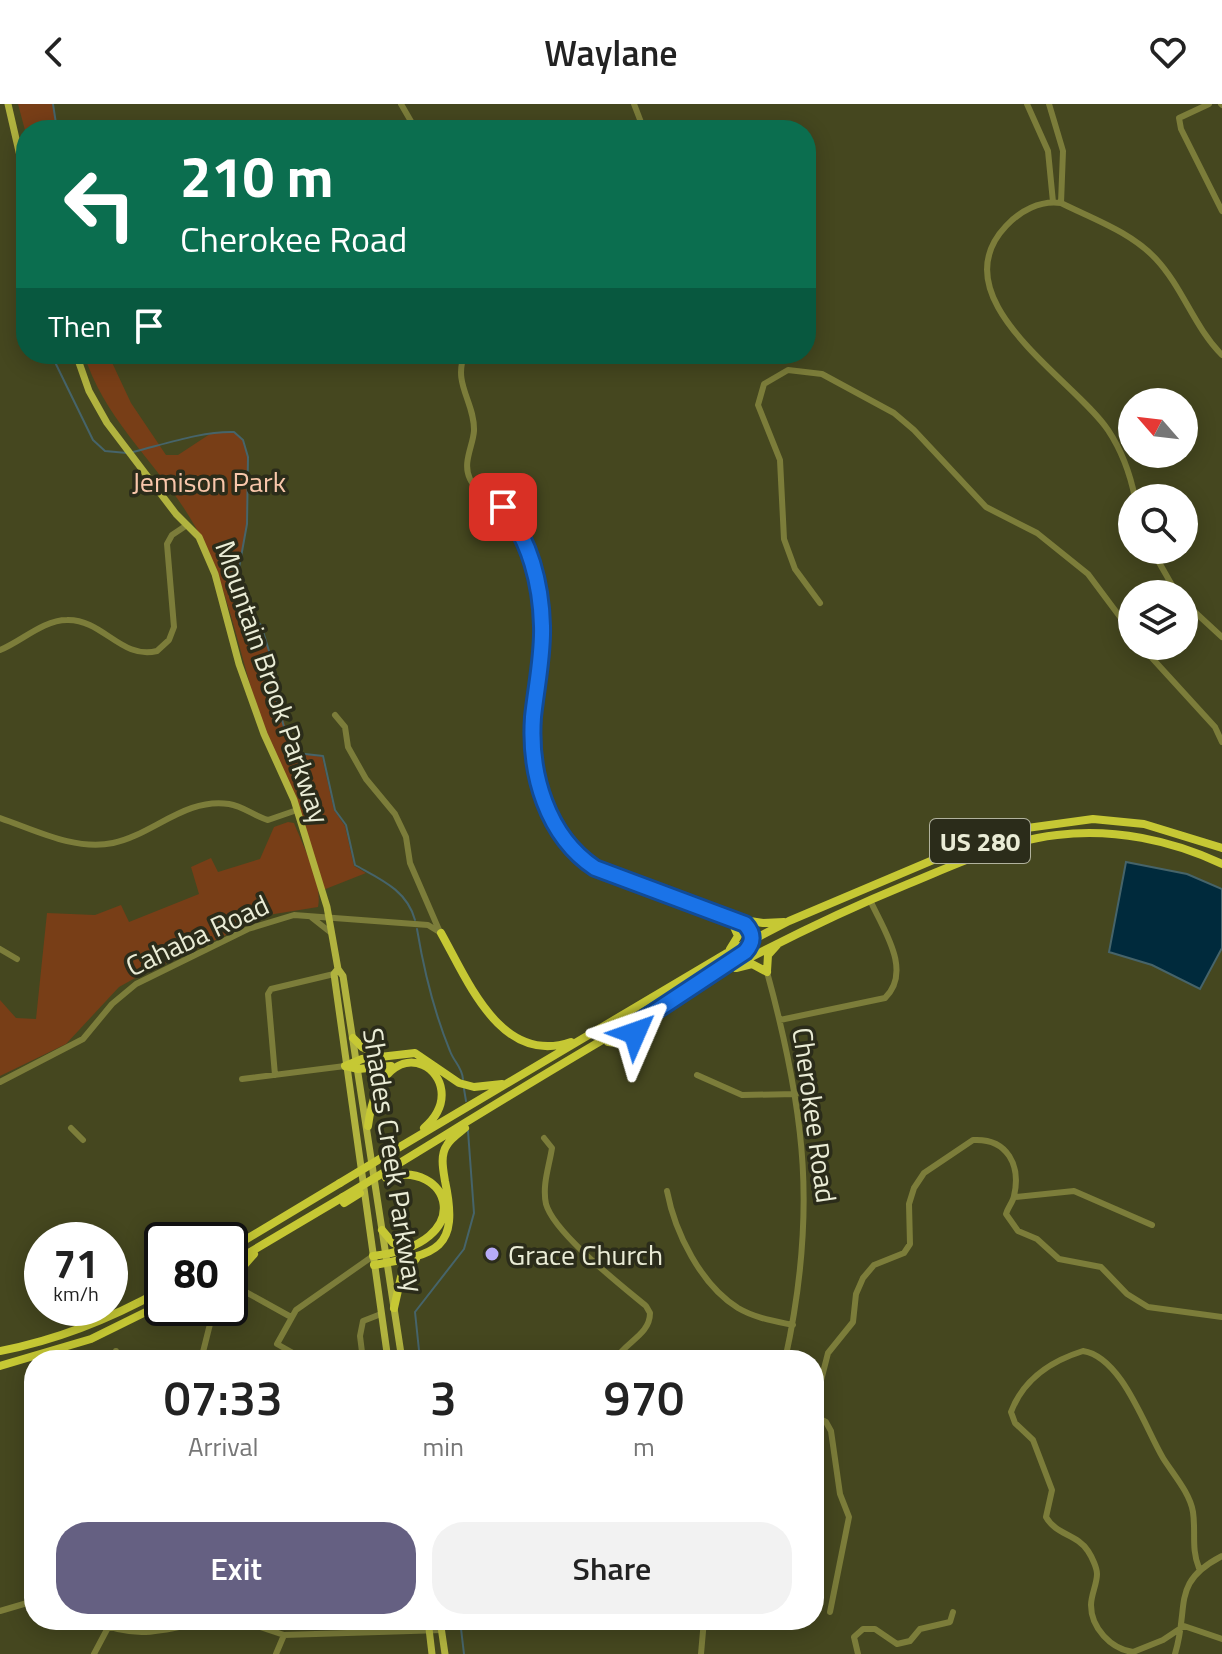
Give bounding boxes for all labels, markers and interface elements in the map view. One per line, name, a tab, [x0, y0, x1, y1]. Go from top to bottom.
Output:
text: Waylane	[544, 25, 678, 80]
icon: back	[32, 30, 76, 74]
icon: heart	[1146, 30, 1190, 74]
text: 210 m	[180, 134, 333, 219]
icon: left	[48, 152, 152, 256]
text: Cherokee Road	[180, 211, 407, 266]
text: Then	[48, 303, 111, 349]
icon: arrive	[127, 304, 171, 348]
north arrow	[1118, 388, 1198, 468]
map controls	[1118, 388, 1198, 660]
park label: Jemison Park	[132, 460, 286, 503]
pin	[469, 473, 537, 541]
button: search	[1118, 484, 1198, 564]
icon: arrive	[481, 485, 525, 529]
street label: Mountain Brook Parkway	[204, 535, 342, 829]
button: layers	[1118, 580, 1198, 660]
road number: US 280	[930, 819, 1030, 863]
street label: Cahaba Road	[118, 883, 276, 987]
position arrow	[593, 991, 677, 1075]
street label: Shades Creek Parkway	[352, 1025, 436, 1295]
street label: Cherokee Road	[781, 1025, 849, 1205]
speed limit sign: 80	[144, 1222, 248, 1326]
text: 71	[54, 1233, 98, 1294]
place label: Grace Church	[508, 1233, 663, 1276]
marker: Grace Church	[483, 1245, 501, 1263]
text: km/h	[53, 1278, 99, 1309]
text: 07:33	[164, 1361, 283, 1434]
text: 3	[430, 1361, 457, 1434]
text: 970	[604, 1361, 684, 1434]
text: Arrival	[188, 1427, 258, 1466]
text: min	[422, 1427, 464, 1466]
text: m	[633, 1427, 655, 1466]
button: Exit	[56, 1522, 416, 1614]
button: Share	[432, 1522, 792, 1614]

